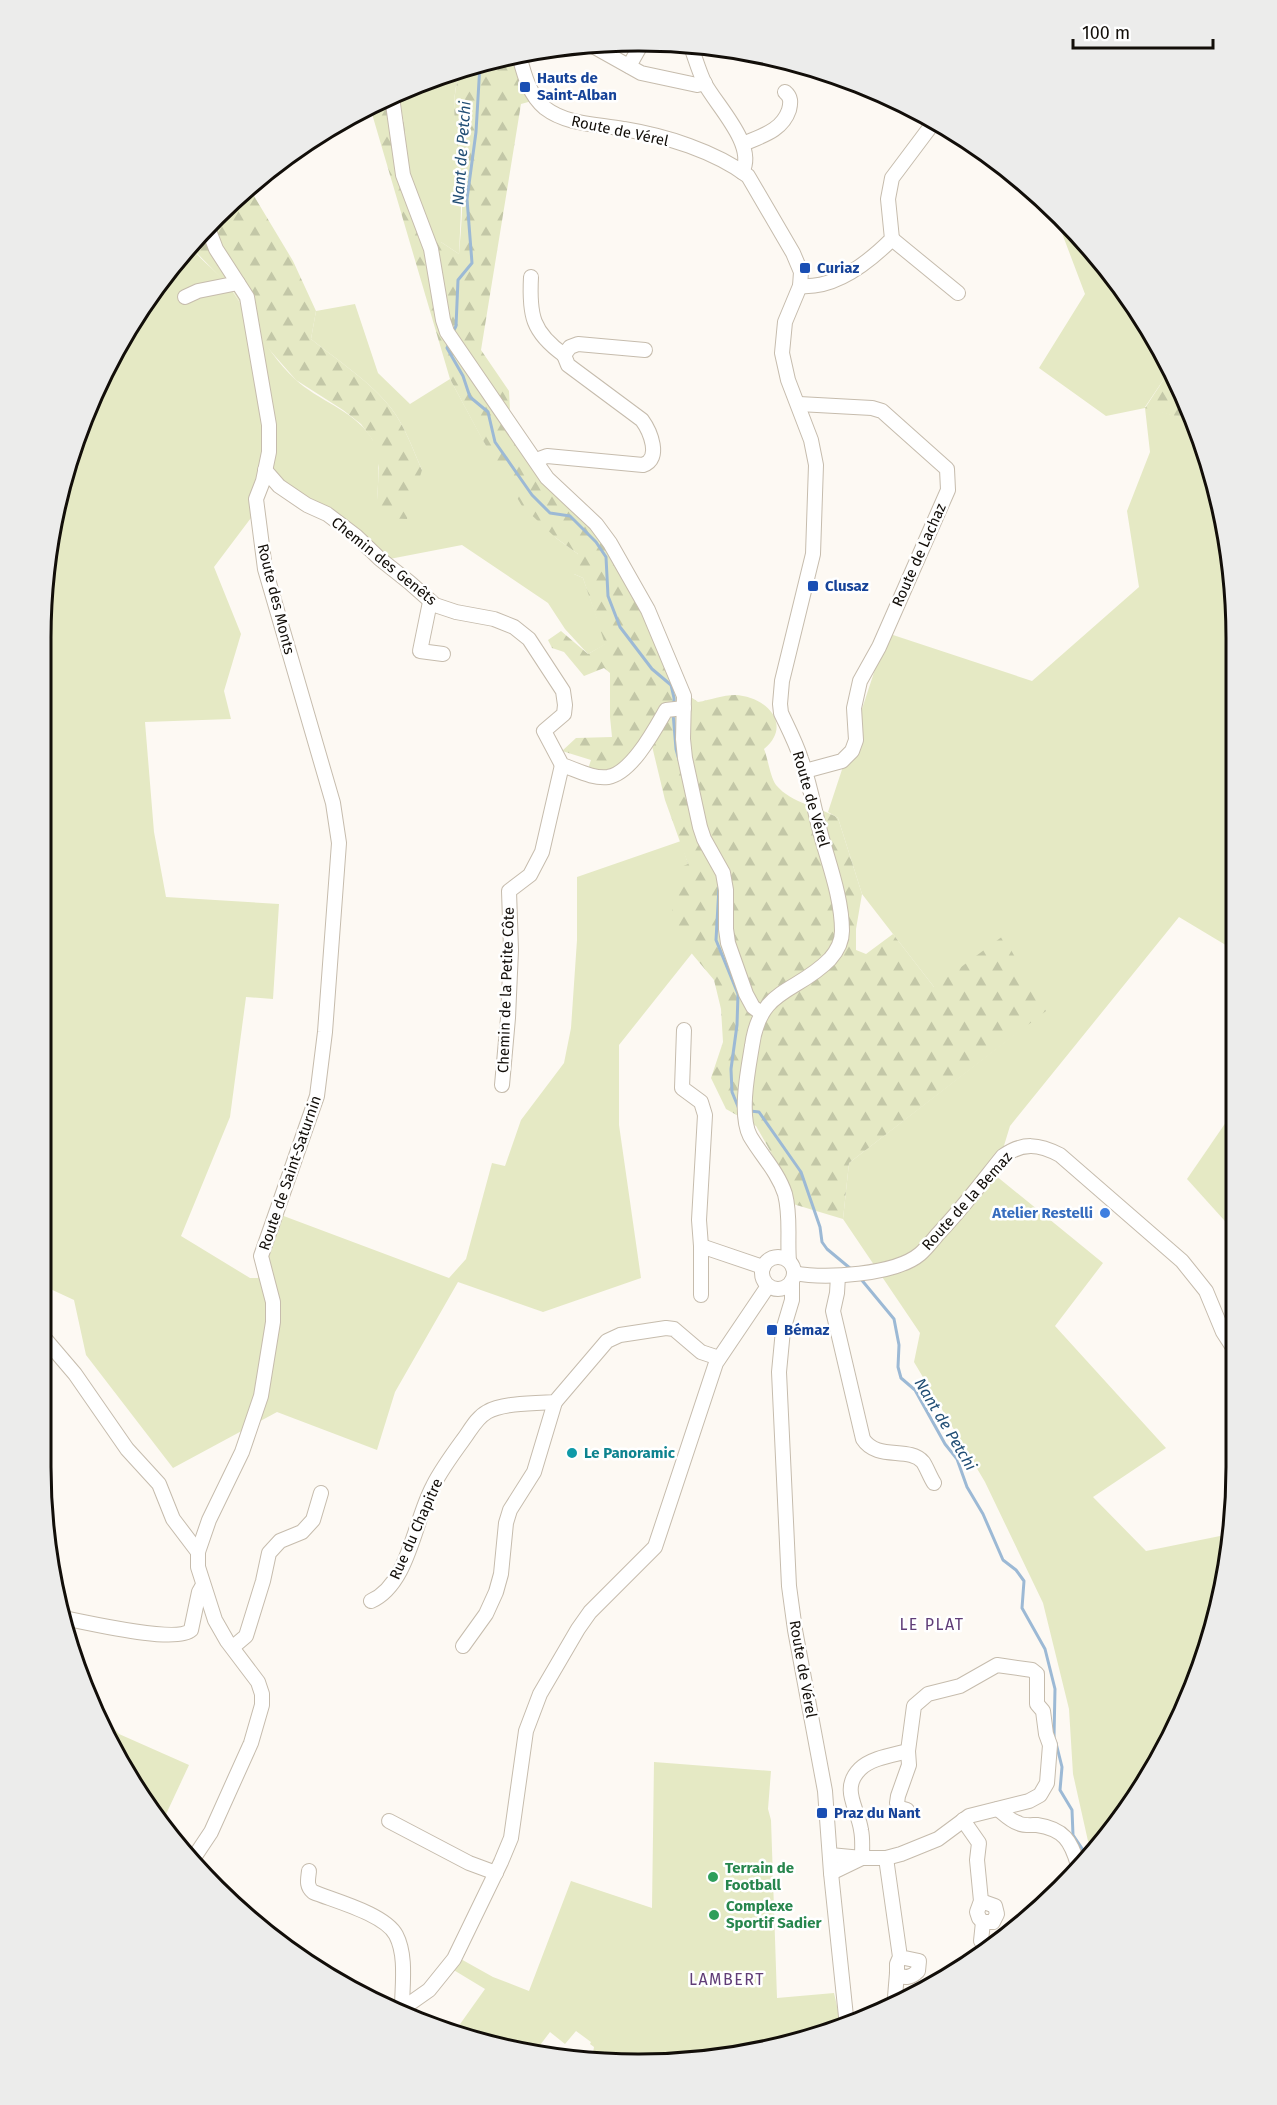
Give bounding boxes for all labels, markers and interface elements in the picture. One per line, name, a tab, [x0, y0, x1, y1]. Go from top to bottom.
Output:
scale bar	[1073, 12, 1212, 50]
text: 100 m	[1082, 22, 1130, 44]
place label: Hauts de Saint-Alban	[537, 69, 617, 104]
marker: Hauts de Saint-Alban	[518, 80, 532, 94]
water label: Nant de Petchi	[448, 100, 475, 206]
street label: Route de Vérel	[570, 112, 671, 150]
place label: Curiaz	[817, 259, 859, 277]
marker: Curiaz	[798, 261, 812, 275]
street label: Route de Lachaz	[888, 500, 950, 609]
street label: Chemin des Genêts	[328, 513, 440, 609]
street label: Route des Monts	[254, 542, 298, 656]
place label: Clusaz	[825, 577, 869, 595]
marker: Clusaz	[806, 579, 820, 593]
street label: Route de Vérel	[789, 749, 833, 850]
street label: Chemin de la Petite Côte	[494, 907, 518, 1073]
street label: Route de Saint-Saturnin	[255, 1093, 325, 1253]
street label: Route de la Bemaz	[918, 1148, 1016, 1254]
place label: Atelier Restelli	[991, 1204, 1093, 1222]
marker: Atelier Restelli	[1098, 1206, 1112, 1220]
place label: Bémaz	[784, 1321, 829, 1339]
marker: Bémaz	[765, 1323, 779, 1337]
water label: Nant de Petchi	[911, 1375, 981, 1474]
place label: Le Panoramic	[584, 1444, 676, 1462]
marker: Le Panoramic	[565, 1446, 579, 1460]
street label: Rue du Chapitre	[386, 1476, 446, 1582]
district label: LE PLAT	[899, 1615, 965, 1634]
street label: Route de Vérel	[786, 1619, 821, 1720]
place label: Praz du Nant	[834, 1804, 921, 1822]
marker: Praz du Nant	[815, 1806, 829, 1820]
place label: Terrain de Football	[725, 1859, 794, 1894]
marker: Terrain de Football	[706, 1870, 720, 1884]
place label: Complexe Sportif Sadier	[726, 1897, 823, 1932]
marker: Complexe Sportif Sadier	[707, 1908, 721, 1922]
district label: LAMBERT	[689, 1970, 765, 1989]

